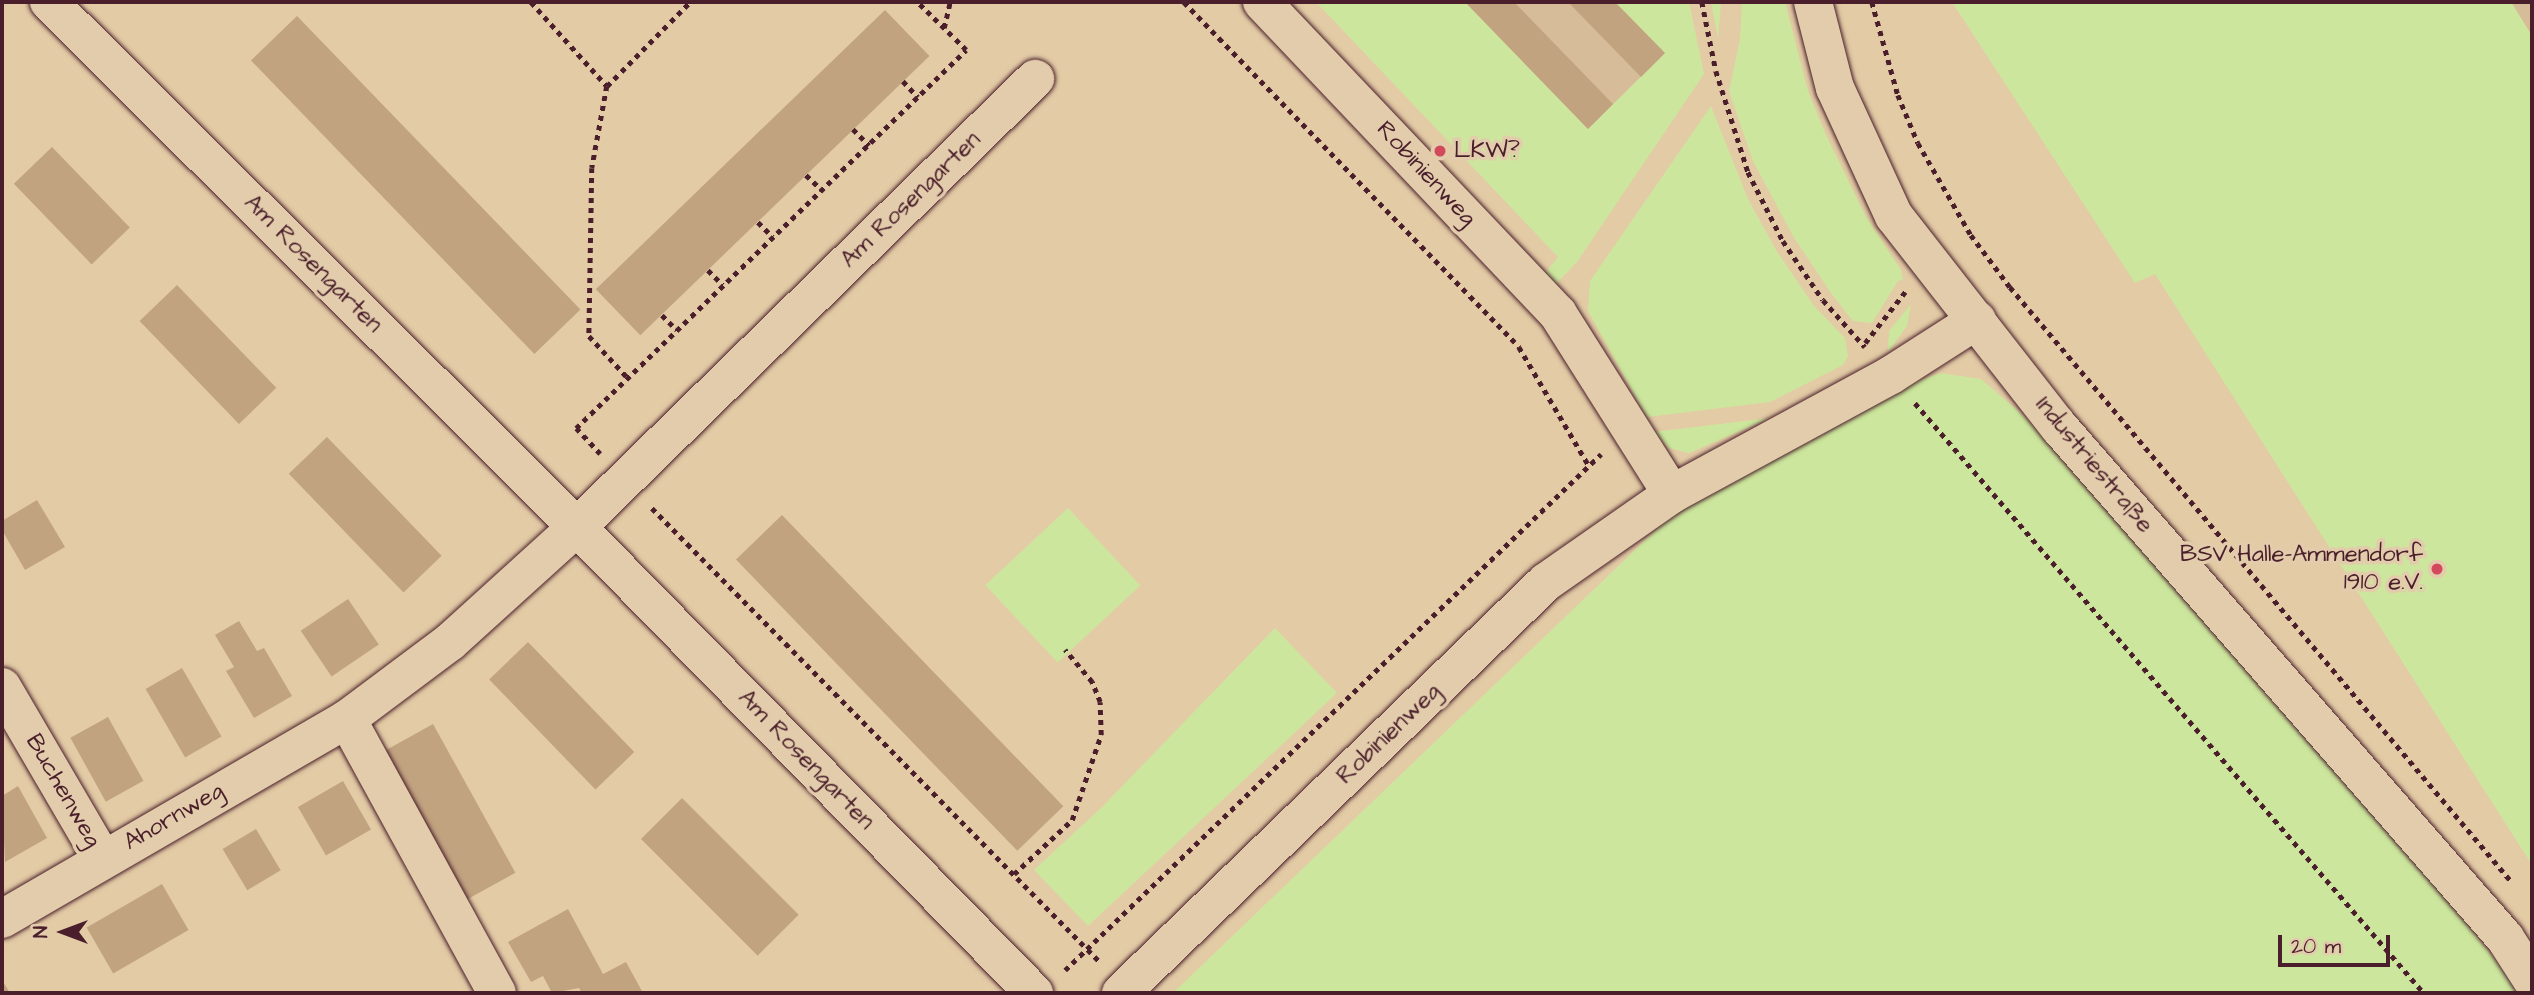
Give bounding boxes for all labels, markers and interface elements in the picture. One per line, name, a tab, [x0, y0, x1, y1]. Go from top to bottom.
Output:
street label: Robinienweg	[1370, 116, 1482, 232]
street label: Am Rosengarten	[835, 126, 987, 274]
place label: LKW?	[1454, 137, 1520, 165]
marker: LKW?	[1432, 143, 1448, 159]
street label: Am Rosengarten	[238, 189, 388, 339]
street label: Industriestraße	[2029, 391, 2159, 539]
place label: BSV Halle-Ammendorf 1910 e.V.	[2180, 541, 2423, 597]
marker: BSV Halle-Ammendorf 1910 e.V.	[2429, 561, 2445, 577]
street label: Robinienweg	[1331, 677, 1447, 791]
street label: Am Rosengarten	[732, 684, 880, 836]
street label: Buchenweg	[19, 729, 107, 853]
street label: Ahornweg	[119, 777, 229, 857]
north arrow	[28, 897, 98, 967]
scale bar	[2282, 922, 2394, 966]
text: N	[28, 926, 55, 938]
text: 20 m	[2291, 932, 2341, 961]

